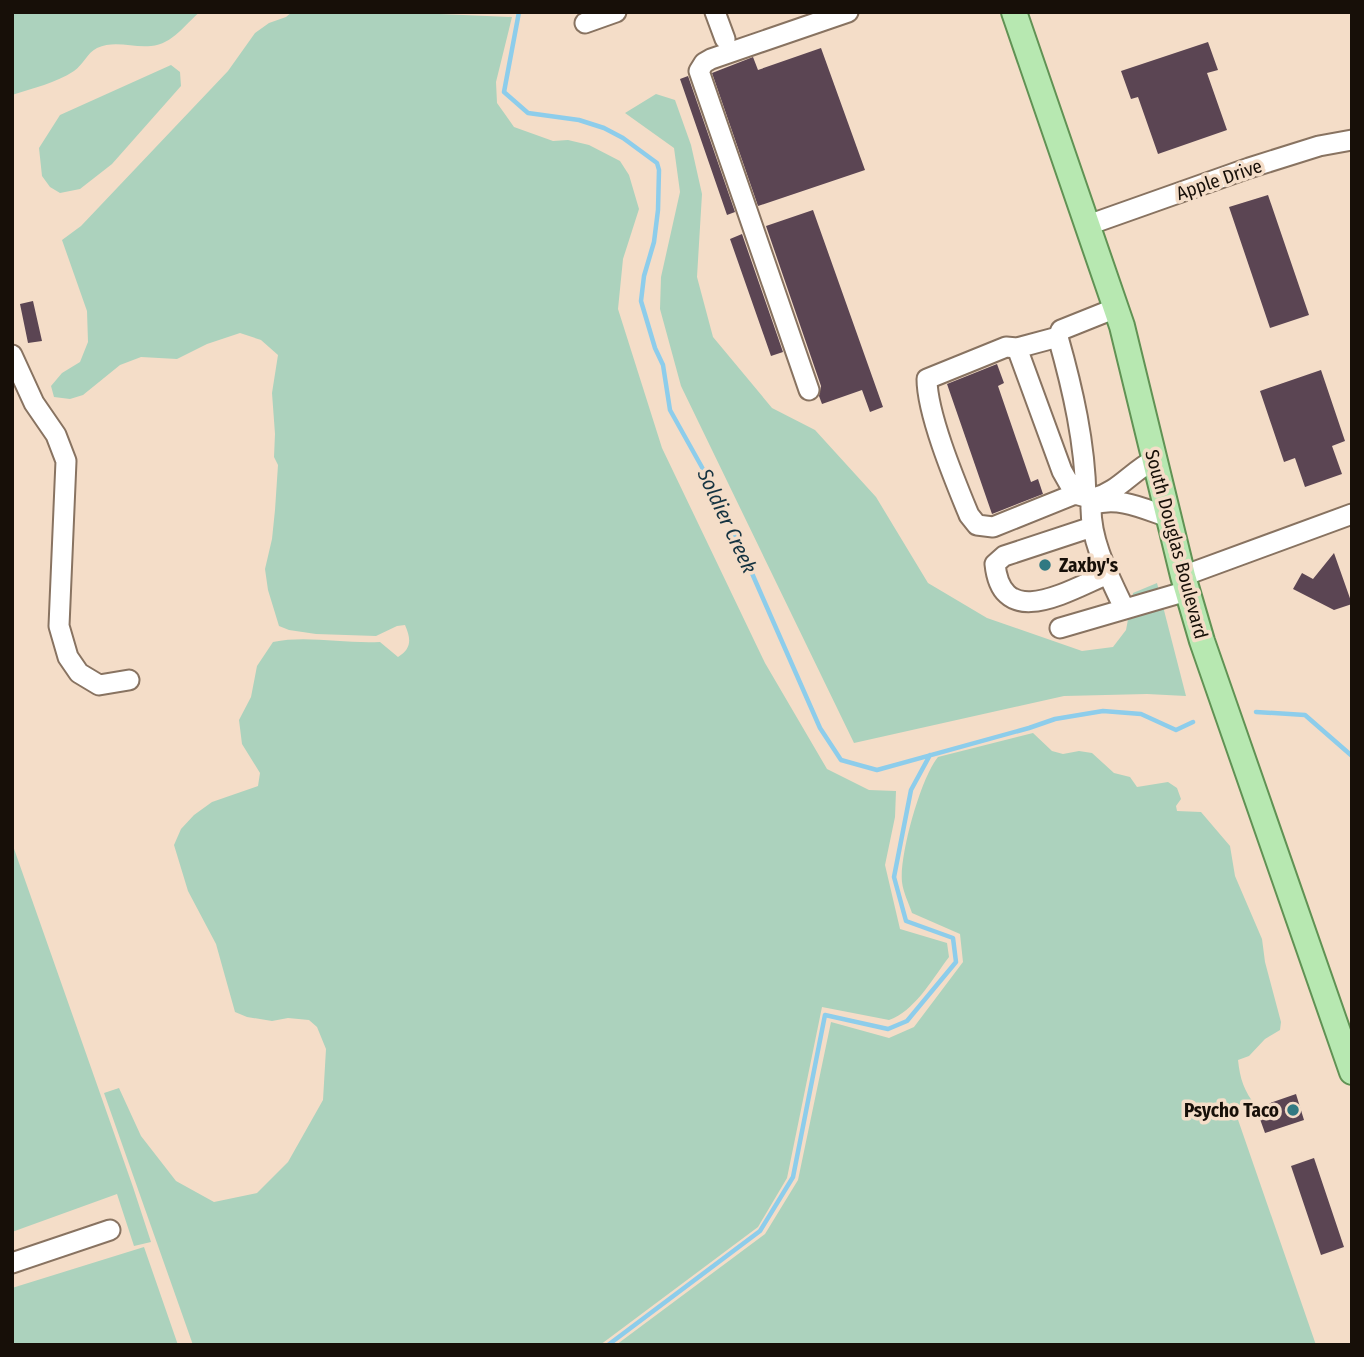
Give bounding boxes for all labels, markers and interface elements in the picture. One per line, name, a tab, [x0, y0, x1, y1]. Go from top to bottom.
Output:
street label: Apple Drive	[1173, 154, 1265, 205]
street label: South Douglas Boulevard	[1140, 447, 1213, 641]
water label: Soldier Creek	[691, 464, 763, 577]
place label: Zaxby's	[1059, 554, 1119, 577]
marker: Zaxby's	[1037, 557, 1053, 573]
place label: Psycho Taco	[1184, 1099, 1279, 1122]
marker: Psycho Taco	[1285, 1102, 1301, 1118]

